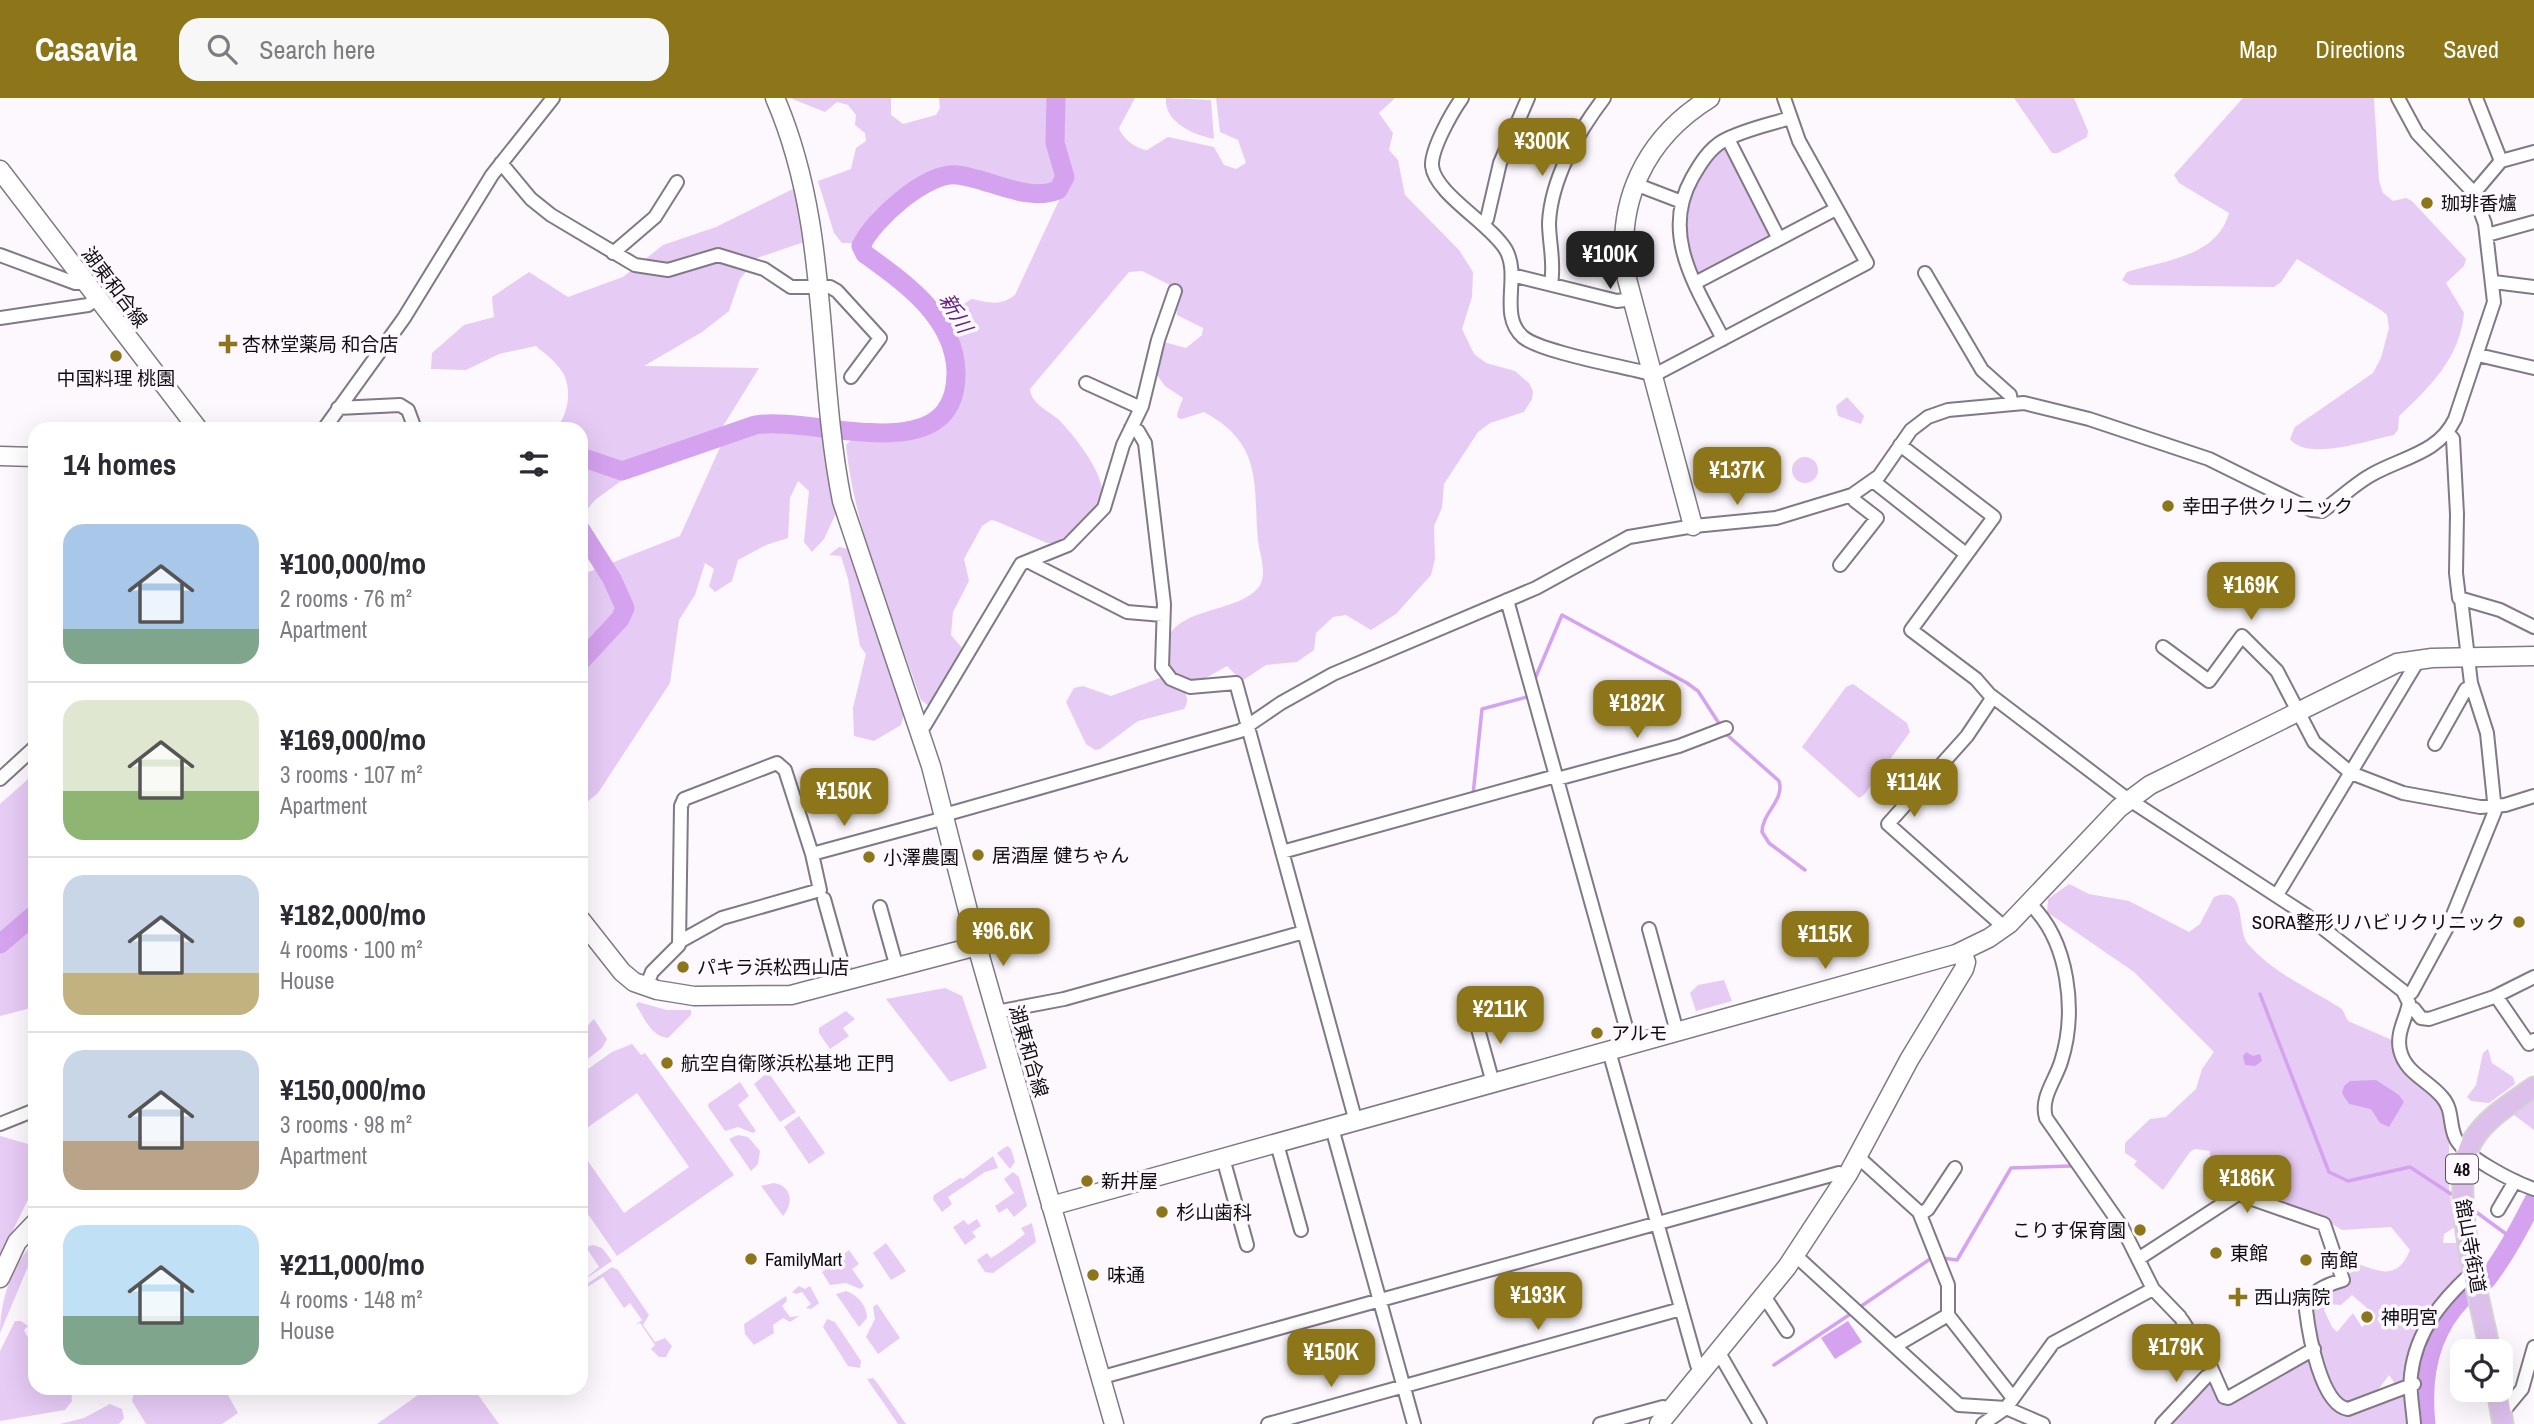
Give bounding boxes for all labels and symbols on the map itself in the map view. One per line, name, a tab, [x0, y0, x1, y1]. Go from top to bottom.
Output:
pin: ¥300K	[1493, 118, 1591, 178]
place label: 珈琲香爐	[2441, 190, 2517, 216]
marker: 珈琲香爐	[2419, 195, 2435, 211]
pin: ¥100K	[1561, 232, 1659, 291]
street label: 湖東和合線	[76, 241, 154, 333]
water label: 新川	[933, 288, 980, 340]
place label: 杏林堂薬局 和合店	[242, 331, 398, 357]
marker: 杏林堂薬局 和合店	[220, 336, 236, 352]
marker: 中国料理 桃園	[108, 348, 124, 364]
place label: 中国料理 桃園	[57, 365, 175, 391]
pin: ¥137K	[1688, 448, 1786, 507]
place label: 幸田子供クリニック	[2182, 493, 2353, 519]
marker: 幸田子供クリニック	[2160, 498, 2176, 514]
pin: ¥169K	[2202, 562, 2300, 622]
pin: ¥182K	[1588, 680, 1686, 740]
pin: ¥114K	[1865, 760, 1963, 819]
pin: ¥150K	[795, 768, 893, 828]
place label: 居酒屋 健ちゃん	[992, 842, 1129, 868]
place label: 小澤農園	[883, 844, 959, 870]
marker: 居酒屋 健ちゃん	[970, 847, 986, 863]
marker: 小澤農園	[861, 849, 877, 865]
pin: ¥96.6K	[946, 908, 1060, 968]
place label: SORA整形リハビリクリニック	[2252, 909, 2505, 935]
pin: ¥115K	[1776, 912, 1874, 971]
marker: SORA整形リハビリクリニック	[2511, 914, 2527, 930]
place label: パキラ浜松西山店	[697, 954, 849, 980]
marker: パキラ浜松西山店	[675, 959, 691, 975]
pin: ¥211K	[1451, 986, 1549, 1046]
street label: 湖東和合線	[1003, 1002, 1055, 1100]
place label: アルモ	[1611, 1020, 1668, 1046]
marker: アルモ	[1589, 1025, 1605, 1041]
place label: 航空自衛隊浜松基地 正門	[681, 1050, 894, 1076]
marker: 航空自衛隊浜松基地 正門	[659, 1055, 675, 1071]
road number: 48	[2446, 1154, 2478, 1184]
pin: ¥186K	[2198, 1156, 2296, 1215]
place label: 新井屋	[1101, 1168, 1158, 1194]
marker: 新井屋	[1079, 1173, 1095, 1189]
street label: 舘山寺街道	[2450, 1197, 2492, 1295]
place label: 杉山歯科	[1176, 1199, 1252, 1225]
marker: 杉山歯科	[1154, 1204, 1170, 1220]
place label: こりす保育園	[2012, 1217, 2126, 1243]
marker: こりす保育園	[2132, 1222, 2148, 1238]
place label: 東館	[2230, 1240, 2268, 1266]
marker: 東館	[2208, 1245, 2224, 1261]
place label: FamilyMart	[765, 1246, 843, 1272]
place label: 南館	[2320, 1247, 2358, 1273]
marker: FamilyMart	[743, 1251, 759, 1267]
marker: 南館	[2298, 1252, 2314, 1268]
place label: 味通	[1107, 1262, 1145, 1288]
marker: 味通	[1085, 1267, 1101, 1283]
pin: ¥193K	[1489, 1272, 1587, 1332]
place label: 西山病院	[2254, 1284, 2330, 1310]
marker: 西山病院	[2228, 1287, 2248, 1307]
place label: 神明宮	[2381, 1304, 2438, 1330]
marker: 神明宮	[2359, 1309, 2375, 1325]
pin: ¥179K	[2127, 1324, 2225, 1384]
pin: ¥150K	[1282, 1330, 1380, 1389]

